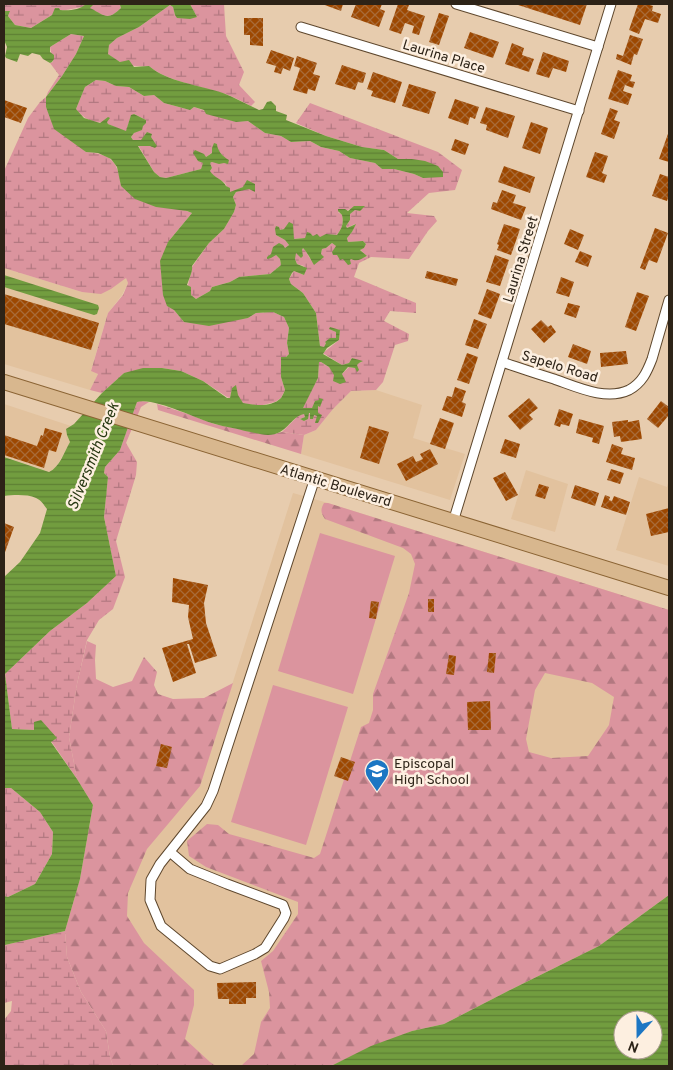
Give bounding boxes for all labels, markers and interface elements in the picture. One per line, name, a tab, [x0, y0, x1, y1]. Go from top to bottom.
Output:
street label: Laurina Place	[400, 37, 487, 78]
street label: Laurina Street	[500, 214, 543, 305]
street label: Sapelo Road	[519, 348, 600, 387]
water label: Silversmith Creek	[64, 400, 125, 513]
street label: Atlantic Boulevard	[278, 461, 393, 511]
place label: Episcopal High School	[394, 756, 469, 789]
school or university icon: Episcopal High School	[364, 758, 390, 792]
north arrow	[613, 1010, 663, 1060]
text: N	[626, 1036, 642, 1055]

